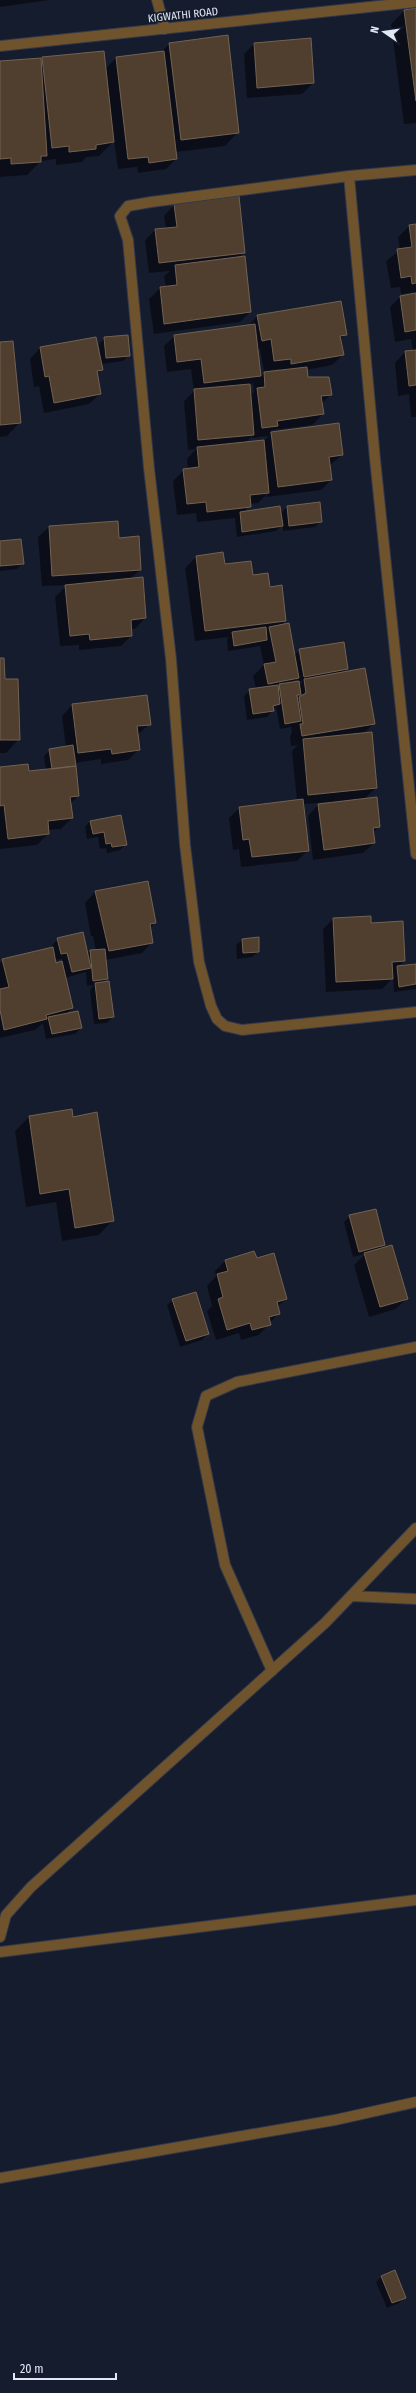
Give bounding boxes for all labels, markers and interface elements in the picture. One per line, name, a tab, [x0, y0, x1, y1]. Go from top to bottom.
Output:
street label: KIGWATHI ROAD	[147, 5, 219, 25]
north arrow	[364, 12, 404, 52]
text: N	[368, 25, 382, 35]
scale bar	[14, 2355, 116, 2381]
text: 20 m	[20, 2362, 44, 2376]

